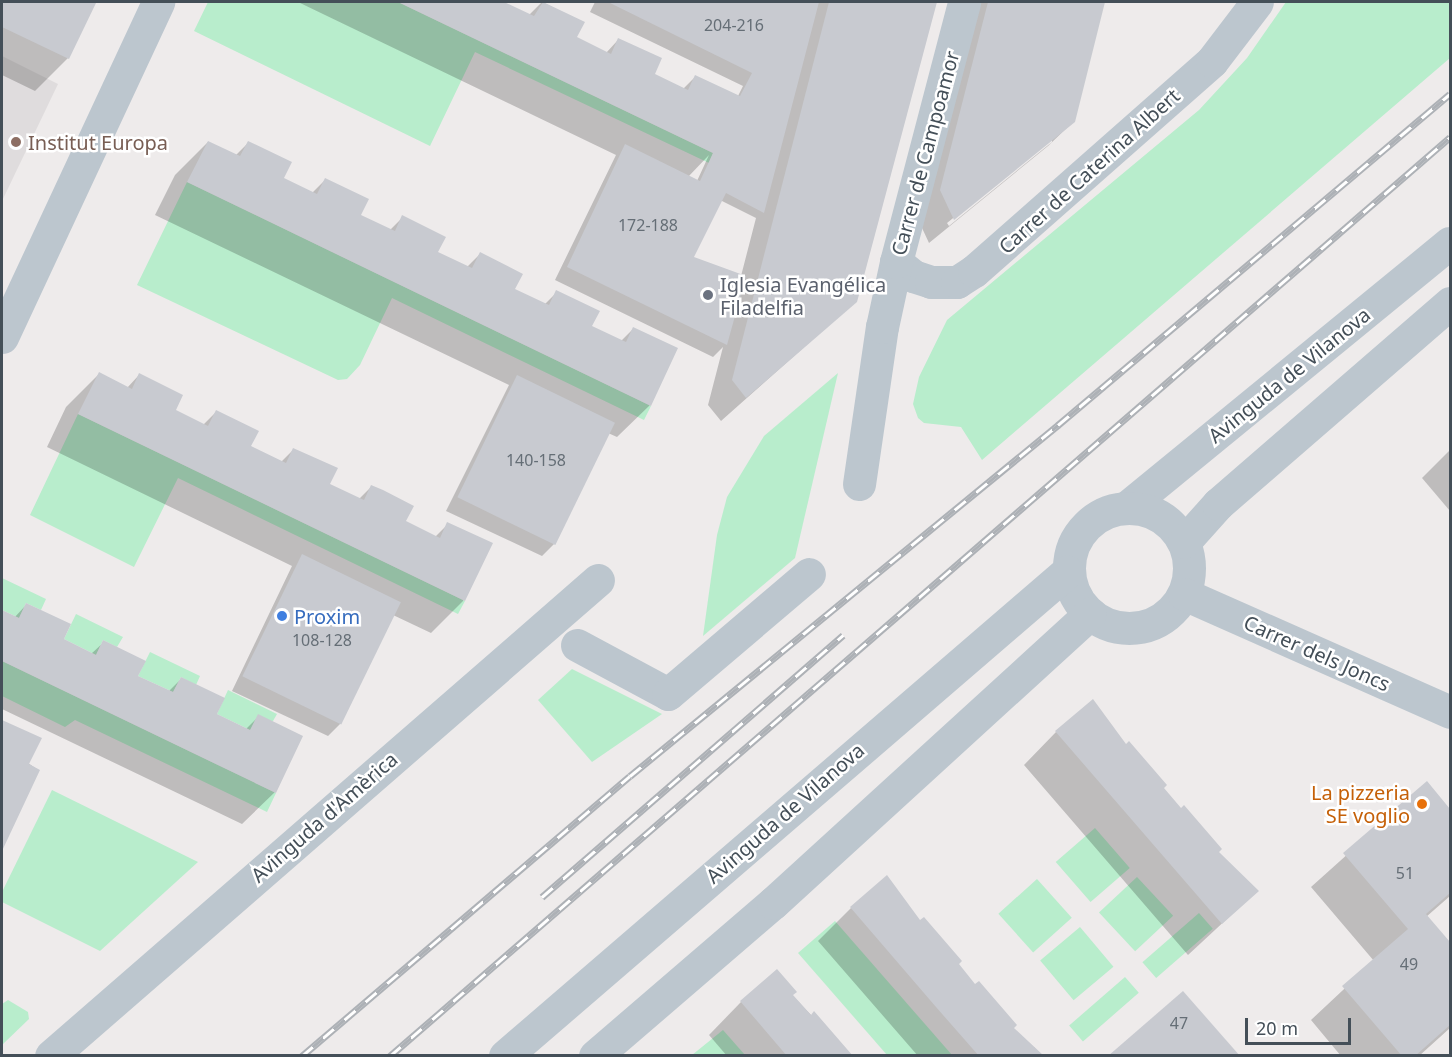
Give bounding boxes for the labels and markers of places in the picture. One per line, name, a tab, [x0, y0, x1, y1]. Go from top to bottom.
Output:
place label: Institut Europa	[28, 130, 168, 154]
marker: Institut Europa	[9, 135, 23, 149]
place label: Iglesia Evangélica Filadelfia	[720, 272, 886, 319]
marker: Iglesia Evangélica Filadelfia	[701, 288, 715, 302]
place label: Proxim	[294, 604, 360, 628]
marker: Proxim	[275, 609, 289, 623]
place label: La pizzeria SE voglio	[1311, 780, 1410, 827]
marker: La pizzeria SE voglio	[1415, 797, 1429, 811]

